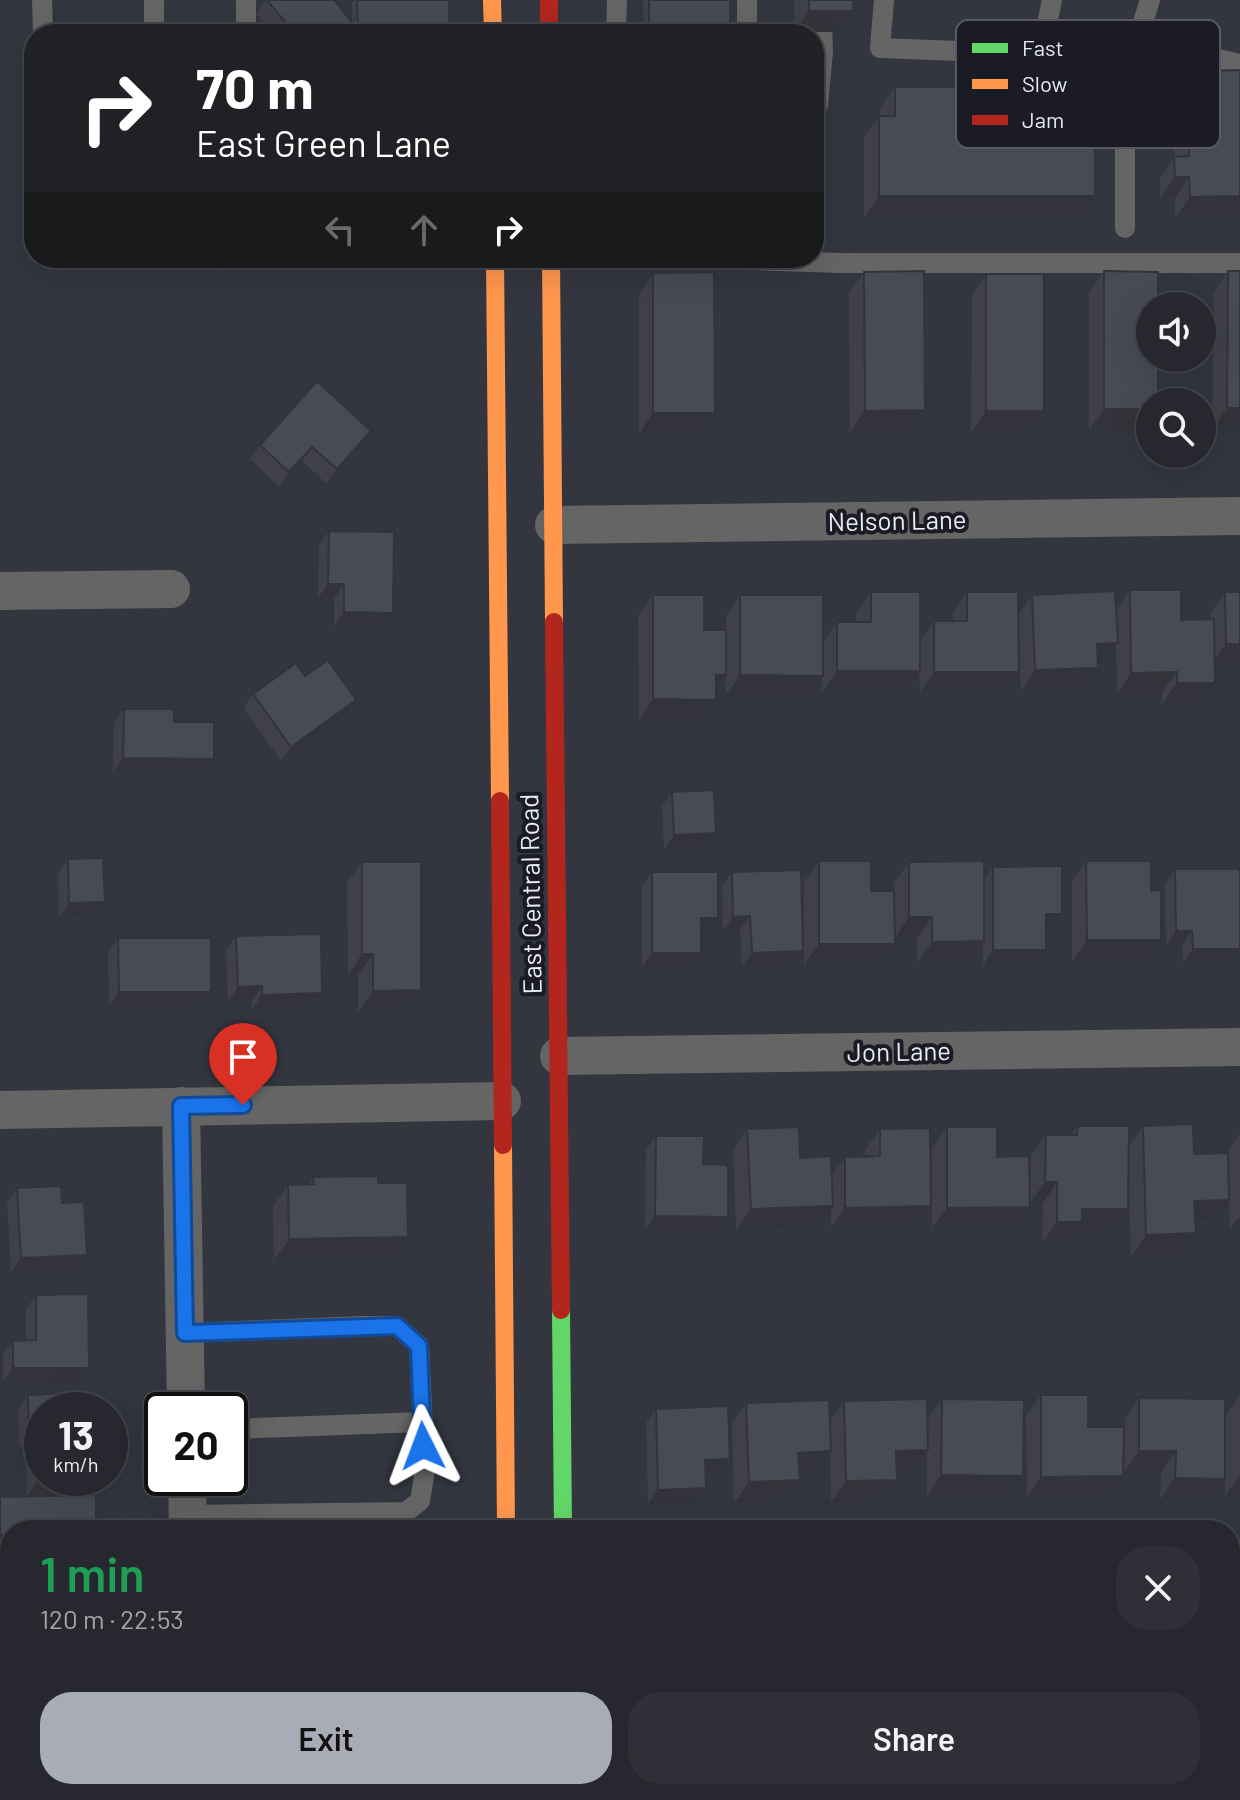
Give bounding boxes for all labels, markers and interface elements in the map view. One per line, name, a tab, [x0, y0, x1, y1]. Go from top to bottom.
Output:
legend	[956, 20, 1220, 148]
text: Fast	[1022, 34, 1064, 60]
text: 70 m	[196, 53, 314, 120]
icon: right	[64, 56, 168, 160]
text: Slow	[1022, 70, 1067, 96]
text: Jam	[1022, 106, 1064, 132]
text: East Green Lane	[196, 121, 451, 164]
icon: left	[318, 208, 362, 252]
icon: ahead	[402, 208, 446, 252]
icon: right	[486, 208, 530, 252]
map controls	[1136, 292, 1216, 468]
button: sound	[1136, 292, 1216, 372]
button: search	[1136, 388, 1216, 468]
street label: Nelson Lane	[827, 503, 967, 536]
street label: East Central Road	[512, 793, 547, 995]
pin	[209, 1023, 277, 1105]
street label: Jon Lane	[847, 1034, 951, 1067]
icon: arrive	[221, 1035, 265, 1079]
speed limit sign: 20	[144, 1392, 248, 1496]
position arrow	[381, 1404, 465, 1488]
text: 13	[58, 1410, 94, 1458]
text: km/h	[53, 1452, 99, 1476]
text: 1 min	[40, 1544, 145, 1602]
button: close	[1116, 1546, 1200, 1630]
text: 120 m · 22:53	[40, 1603, 184, 1634]
button: Exit	[40, 1692, 612, 1784]
button: Share	[628, 1692, 1200, 1784]

